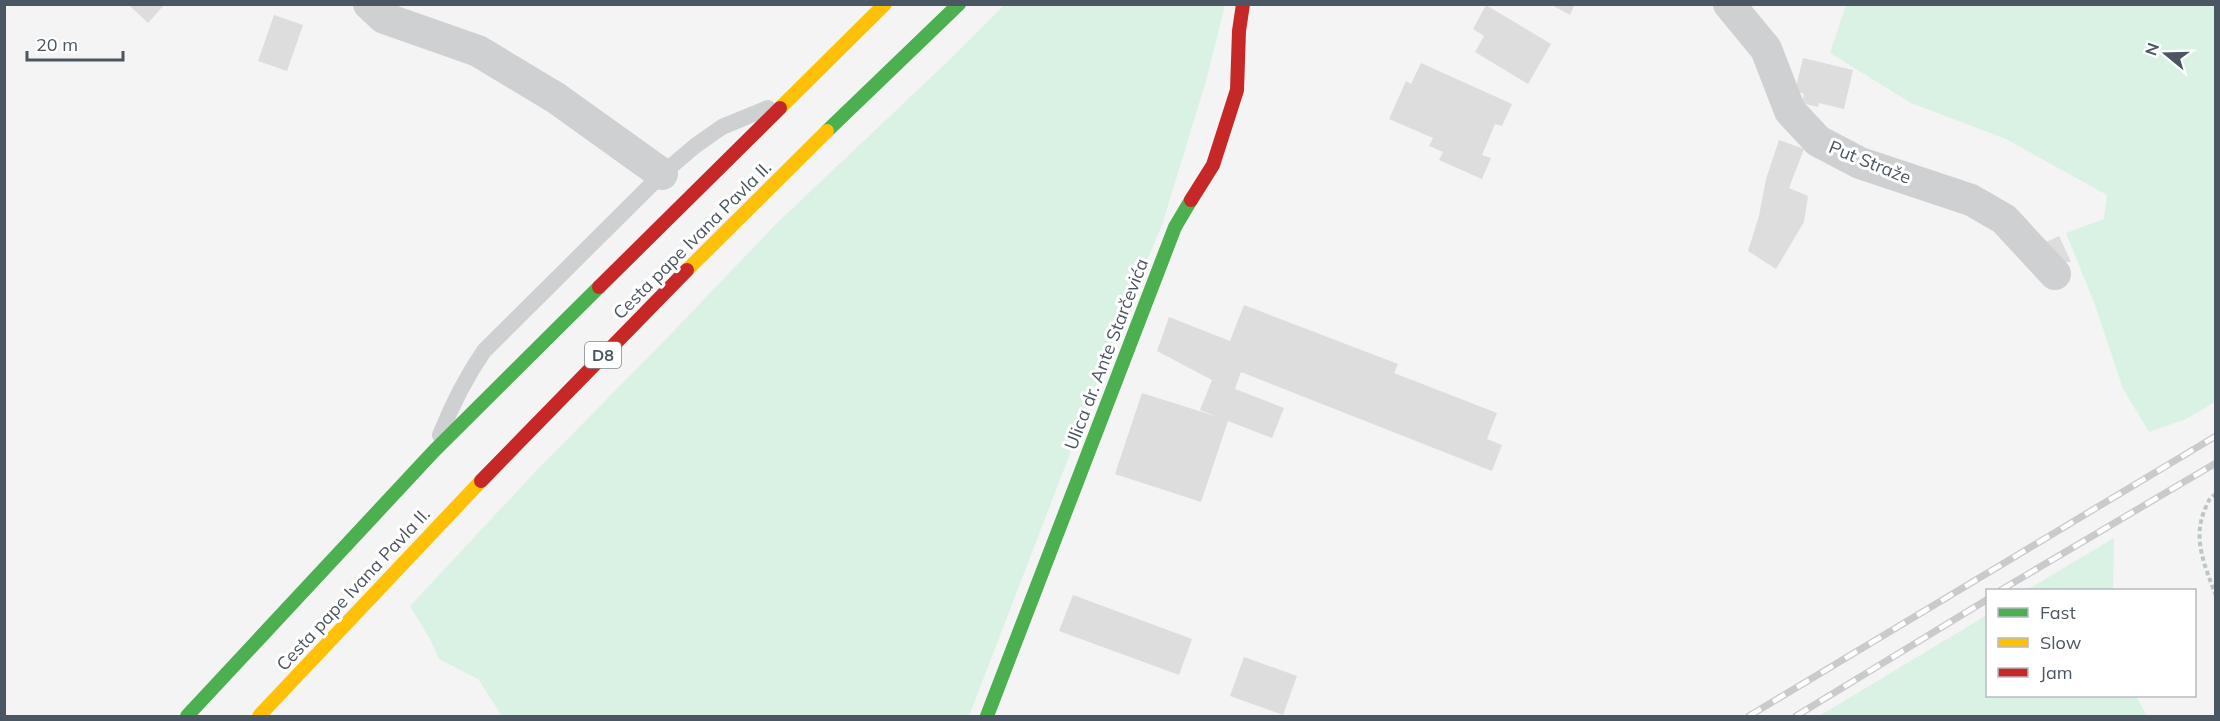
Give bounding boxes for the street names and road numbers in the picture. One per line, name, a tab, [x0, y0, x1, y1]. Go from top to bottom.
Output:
street label: Put Straže	[1826, 135, 1914, 189]
street label: Cesta pape Ivana Pavla II.	[608, 156, 776, 324]
street label: Ulica dr. Ante Starčevića	[1059, 255, 1153, 453]
road number: D8	[585, 342, 621, 368]
street label: Cesta pape Ivana Pavla II.	[271, 503, 435, 675]

